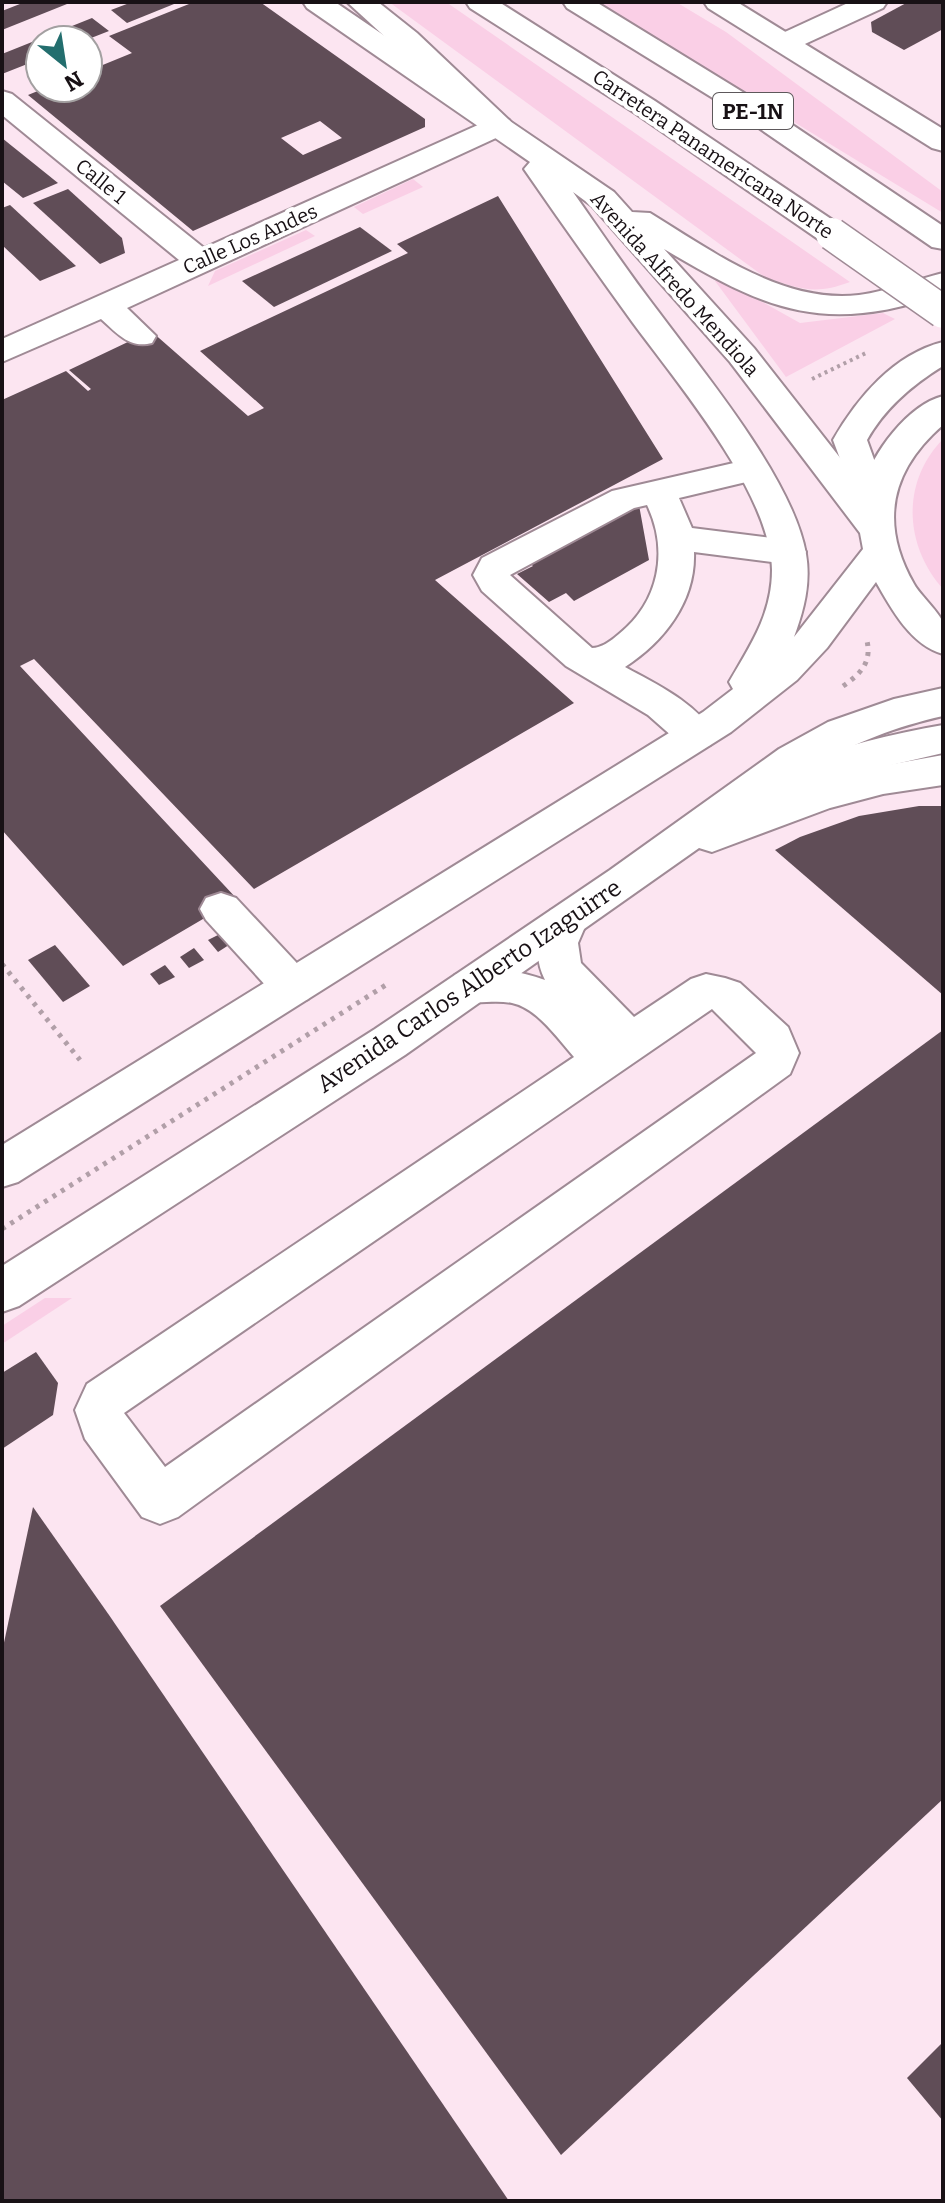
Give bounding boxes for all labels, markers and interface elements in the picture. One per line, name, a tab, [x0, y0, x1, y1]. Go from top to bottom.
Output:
north arrow	[24, 24, 104, 104]
street label: Carretera Panamericana Norte	[588, 64, 838, 244]
text: N	[60, 65, 88, 97]
road number: PE-1N	[713, 93, 793, 129]
street label: Calle 1	[71, 153, 131, 209]
street label: Avenida Alfredo Mendiola	[586, 187, 764, 381]
street label: Calle Los Andes	[179, 199, 321, 279]
street label: Avenida Carlos Alberto Izaguirre	[312, 873, 626, 1099]

